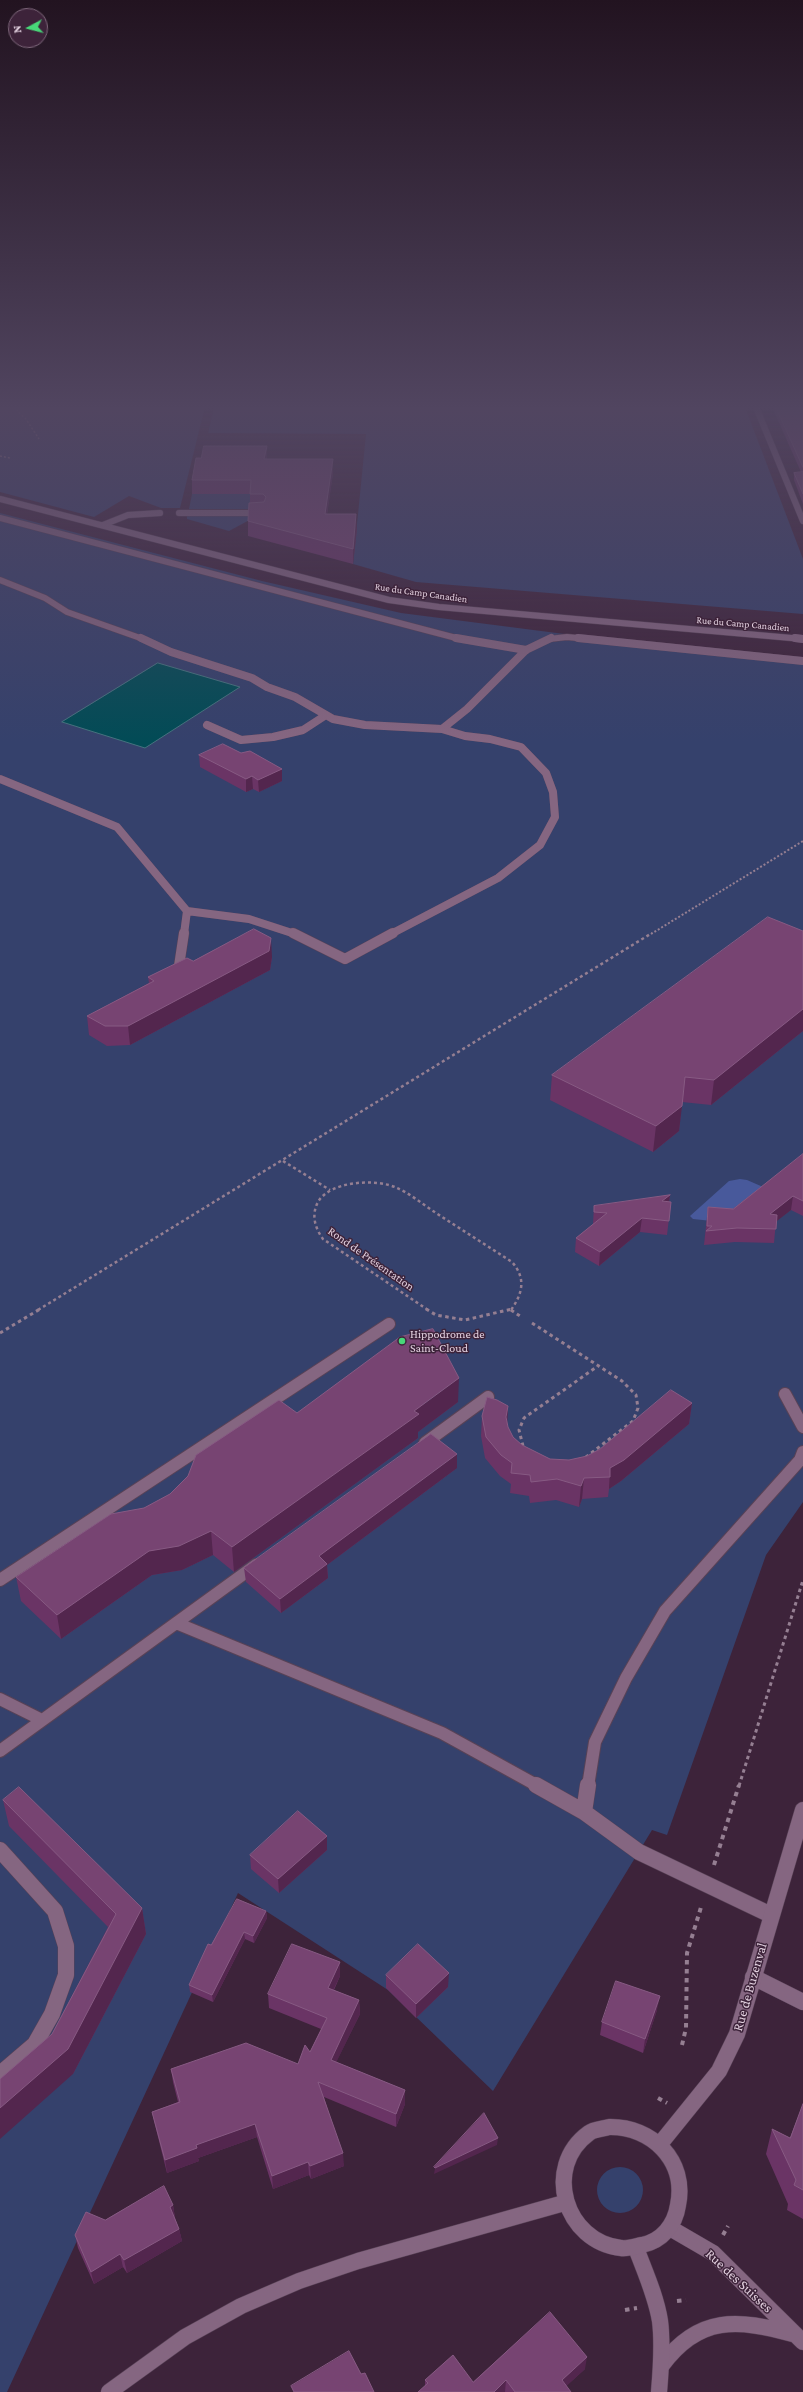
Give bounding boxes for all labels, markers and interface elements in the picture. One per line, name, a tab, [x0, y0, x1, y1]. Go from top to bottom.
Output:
north arrow	[8, 8, 48, 48]
text: N	[11, 25, 23, 34]
street label: Rue du Camp Canadien	[374, 581, 468, 605]
street label: Rue du Camp Canadien	[696, 614, 790, 634]
street label: Rond de Présentation	[325, 1224, 417, 1294]
place label: Hippodrome de Saint-Cloud	[410, 1327, 485, 1355]
marker: Hippodrome de Saint-Cloud	[397, 1336, 407, 1346]
street label: Rue de Buzenval	[729, 1941, 771, 2033]
street label: Rue des Suisses	[702, 2246, 776, 2316]

